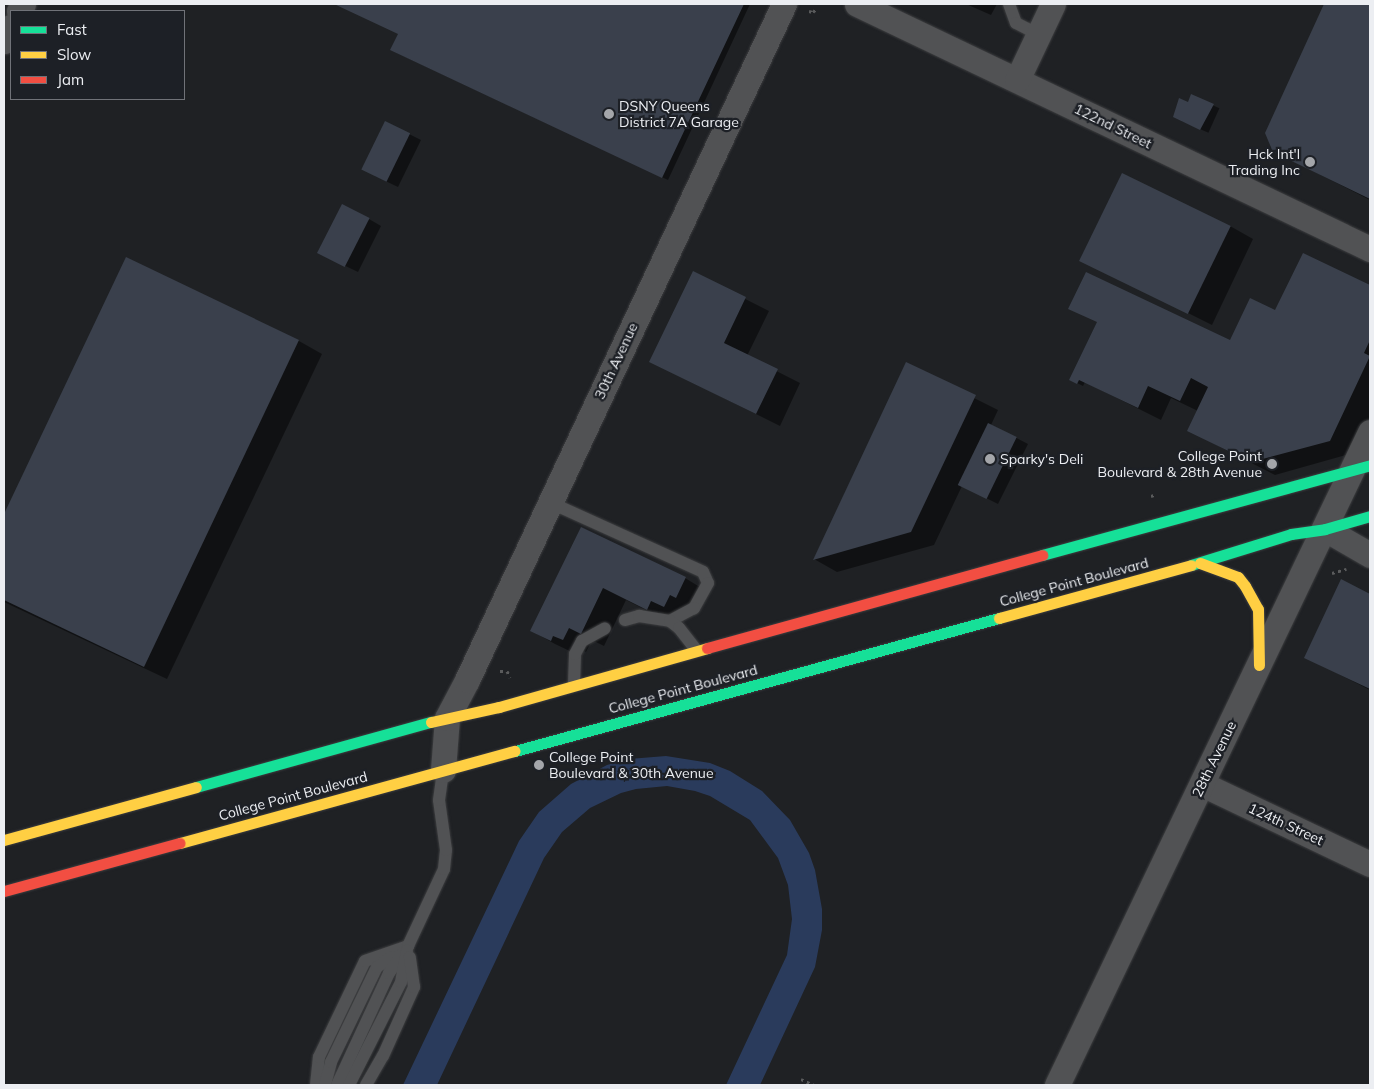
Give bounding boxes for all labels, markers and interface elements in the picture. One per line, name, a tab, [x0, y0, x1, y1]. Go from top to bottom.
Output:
legend	[10, 10, 185, 100]
text: Fast	[57, 20, 87, 39]
text: Slow	[57, 45, 91, 64]
text: Jam	[57, 70, 84, 89]
place label: DSNY Queens District 7A Garage	[619, 98, 739, 130]
street label: 122nd Street	[1071, 100, 1155, 152]
marker: DSNY Queens District 7A Garage	[603, 108, 615, 120]
place label: Hck Int'l Trading Inc	[1228, 146, 1300, 178]
marker: Hck Int'l Trading Inc	[1304, 156, 1316, 168]
street label: 30th Avenue	[591, 320, 641, 402]
place label: College Point Boulevard & 28th Avenue	[1097, 448, 1262, 481]
place label: Sparky's Deli	[1000, 451, 1083, 467]
marker: Sparky's Deli	[984, 453, 996, 465]
marker: College Point Boulevard & 28th Avenue	[1266, 458, 1278, 470]
street label: College Point Boulevard	[998, 554, 1150, 610]
street label: College Point Boulevard	[607, 661, 759, 717]
street label: 28th Avenue	[1188, 718, 1240, 800]
place label: College Point Boulevard & 30th Avenue	[549, 749, 714, 782]
marker: College Point Boulevard & 30th Avenue	[533, 759, 545, 771]
street label: College Point Boulevard	[217, 768, 369, 824]
street label: 124th Street	[1246, 799, 1326, 849]

